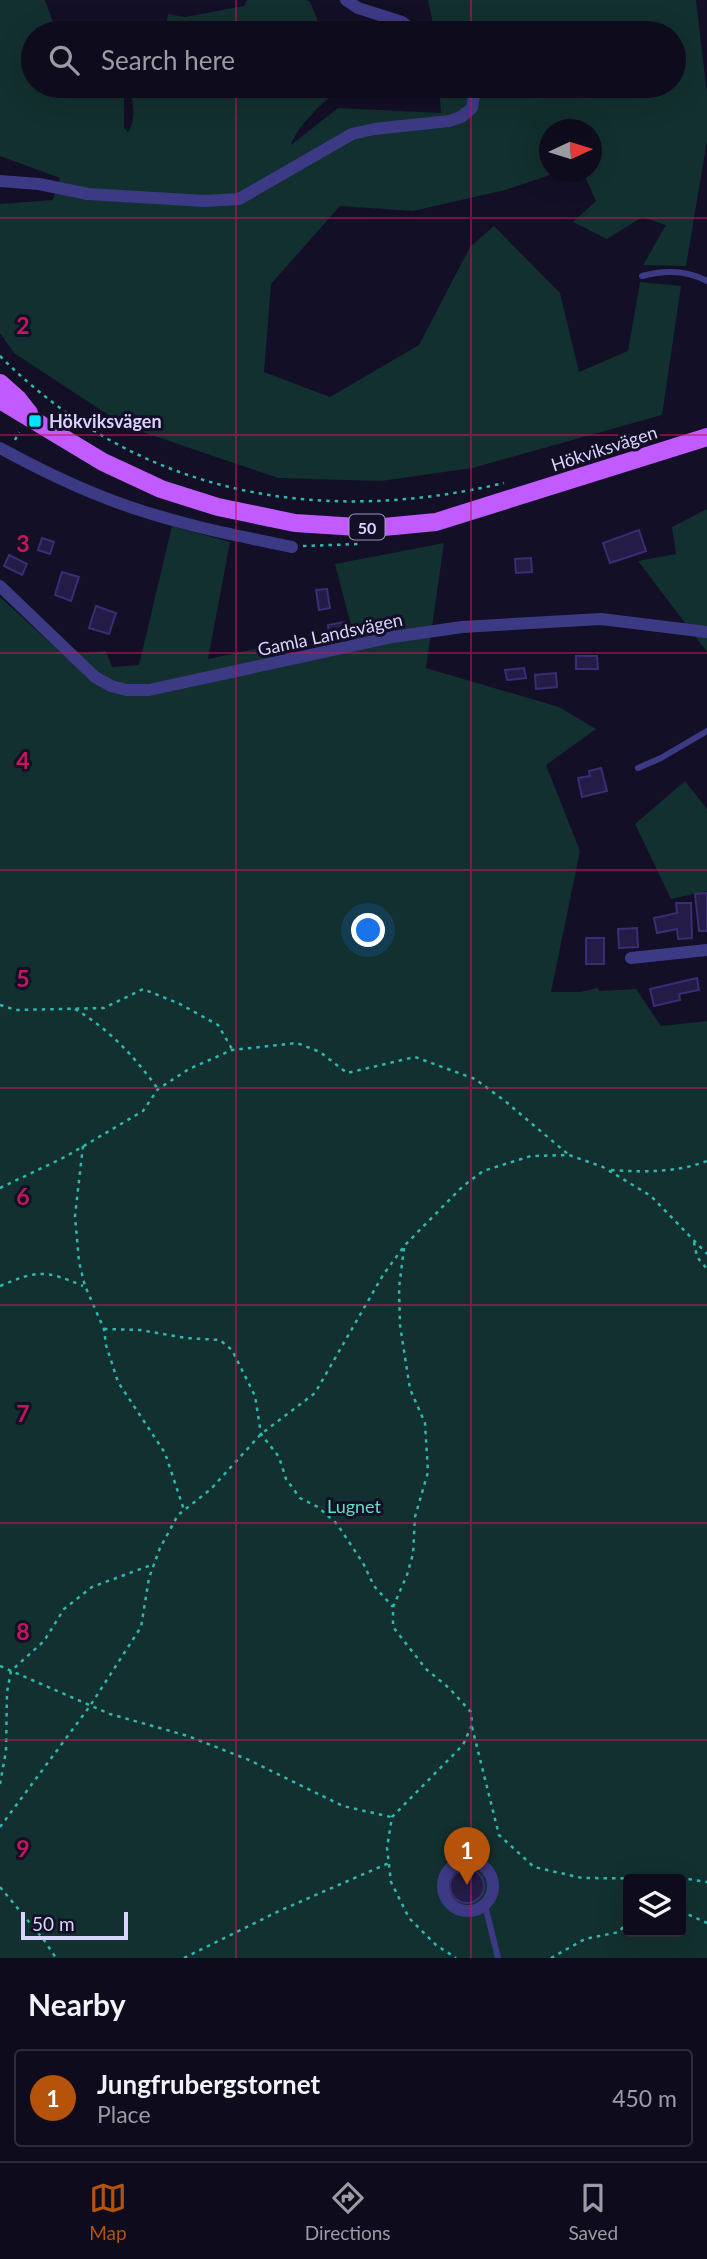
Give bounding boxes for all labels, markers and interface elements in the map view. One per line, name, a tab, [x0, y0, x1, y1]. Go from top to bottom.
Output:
search box	[21, 21, 686, 98]
icon: search	[45, 41, 83, 79]
text: Search here	[101, 44, 235, 76]
north arrow	[539, 119, 602, 182]
text: 2	[16, 311, 30, 339]
place label: Hökviksvägen	[49, 410, 162, 432]
marker: Hökviksvägen	[27, 413, 43, 429]
street label: Hökviksvägen	[548, 421, 660, 475]
road number: 50	[350, 514, 384, 540]
text: 3	[16, 529, 30, 557]
street label: Gamla Landsvägen	[256, 608, 404, 660]
text: 4	[16, 746, 30, 774]
your location	[351, 913, 385, 947]
text: 5	[16, 964, 30, 992]
text: 6	[16, 1182, 30, 1210]
text: 7	[16, 1399, 30, 1427]
park label: Lugnet	[327, 1495, 382, 1517]
text: 8	[16, 1617, 30, 1645]
pin: 1	[444, 1827, 490, 1885]
text: 9	[16, 1834, 30, 1862]
map controls	[623, 1874, 686, 1937]
button: layers	[623, 1874, 686, 1937]
scale bar	[21, 1909, 128, 1941]
text: 50 m	[32, 1912, 75, 1935]
text: Nearby	[28, 1986, 126, 2022]
text: Jungfrubergstornet	[97, 2068, 320, 2100]
text: 1	[46, 2084, 60, 2112]
text: 450 m	[612, 2084, 677, 2112]
text: Place	[97, 2100, 151, 2128]
tab: Map	[89, 2179, 127, 2244]
tab: Directions	[305, 2179, 391, 2244]
tab: Saved	[568, 2179, 618, 2244]

